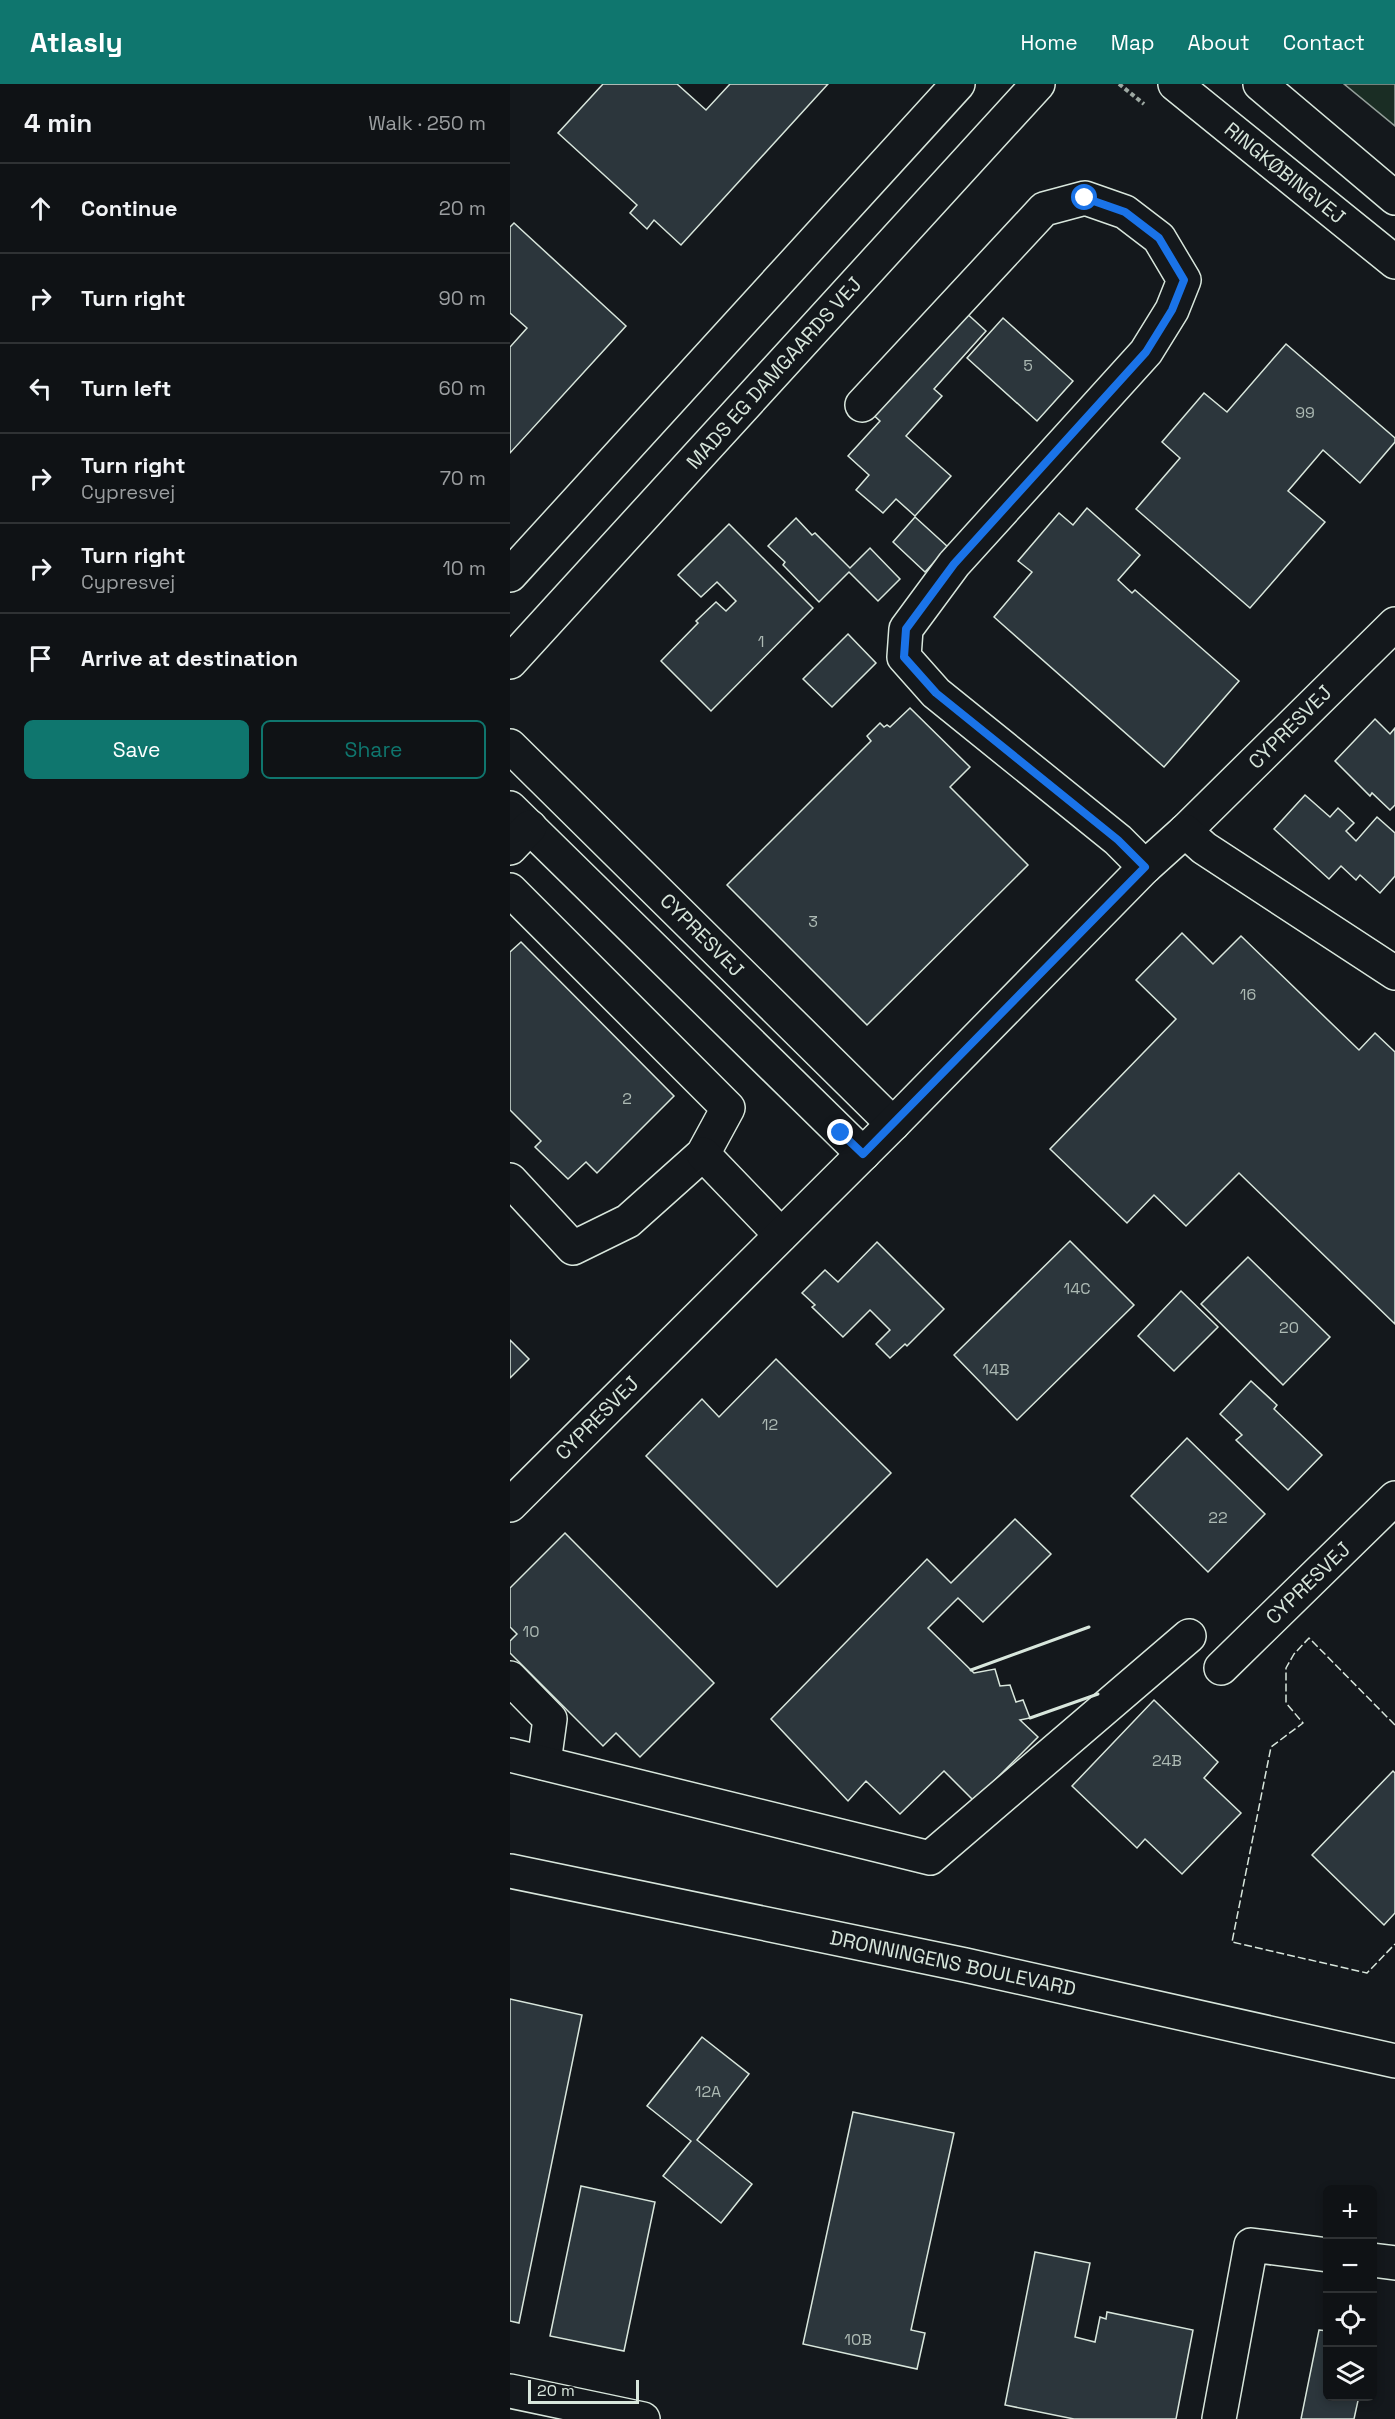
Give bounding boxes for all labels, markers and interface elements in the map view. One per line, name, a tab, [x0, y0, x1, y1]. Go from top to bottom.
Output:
text: Atlasly	[30, 24, 123, 60]
text: Home	[1020, 29, 1078, 56]
text: Map	[1111, 29, 1155, 56]
text: About	[1188, 29, 1250, 56]
text: Contact	[1283, 29, 1365, 56]
text: 4 min	[24, 106, 92, 140]
text: Walk · 250 m	[368, 110, 486, 136]
street label: RINGKØBINGVEJ	[1219, 116, 1351, 230]
route start	[1071, 184, 1097, 210]
icon: ahead	[24, 192, 57, 225]
text: Continue	[81, 194, 177, 222]
text: 20 m	[439, 195, 486, 221]
street label: MADS EG DAMGAARDS VEJ	[681, 271, 867, 475]
icon: right	[24, 282, 57, 315]
text: Turn right	[81, 284, 186, 312]
text: 90 m	[439, 285, 486, 311]
house number: 5	[1023, 355, 1033, 376]
icon: left	[24, 372, 57, 405]
text: Turn left	[81, 374, 171, 402]
text: 60 m	[439, 375, 486, 401]
house number: 99	[1295, 402, 1315, 423]
text: Turn right	[81, 451, 186, 479]
icon: right	[24, 462, 57, 495]
text: 70 m	[440, 465, 486, 491]
text: Cypresvej	[81, 479, 175, 505]
text: Turn right	[81, 541, 186, 569]
icon: right	[24, 552, 57, 585]
text: 10 m	[442, 555, 486, 581]
text: Cypresvej	[81, 569, 175, 595]
house number: 1	[758, 631, 764, 652]
icon: arrive	[24, 642, 57, 675]
text: Arrive at destination	[81, 644, 298, 672]
street label: CYPRESVEJ	[1243, 680, 1337, 774]
button: Save	[24, 720, 249, 779]
button: Share	[261, 720, 486, 779]
street label: CYPRESVEJ	[655, 888, 749, 982]
house number: 3	[808, 911, 818, 932]
house number: 16	[1240, 984, 1256, 1005]
house number: 2	[622, 1088, 632, 1109]
route end	[827, 1119, 853, 1145]
house number: 14C	[1064, 1278, 1090, 1299]
house number: 20	[1279, 1317, 1299, 1338]
house number: 14B	[982, 1359, 1010, 1380]
street label: CYPRESVEJ	[550, 1371, 644, 1465]
house number: 12	[762, 1414, 778, 1435]
house number: 22	[1208, 1507, 1228, 1528]
street label: CYPRESVEJ	[1260, 1536, 1356, 1630]
house number: 10	[523, 1621, 539, 1642]
house number: 24B	[1152, 1750, 1182, 1771]
street label: DRONNINGENS BOULEVARD	[828, 1924, 1078, 2002]
house number: 12A	[695, 2081, 721, 2102]
map controls	[1323, 2185, 1377, 2401]
button: +	[1323, 2185, 1377, 2239]
button: −	[1323, 2239, 1377, 2293]
button: locate	[1323, 2293, 1377, 2347]
house number: 10B	[844, 2329, 872, 2350]
button: layers	[1323, 2347, 1377, 2401]
scale bar	[528, 2377, 639, 2404]
text: 20 m	[537, 2380, 575, 2401]

